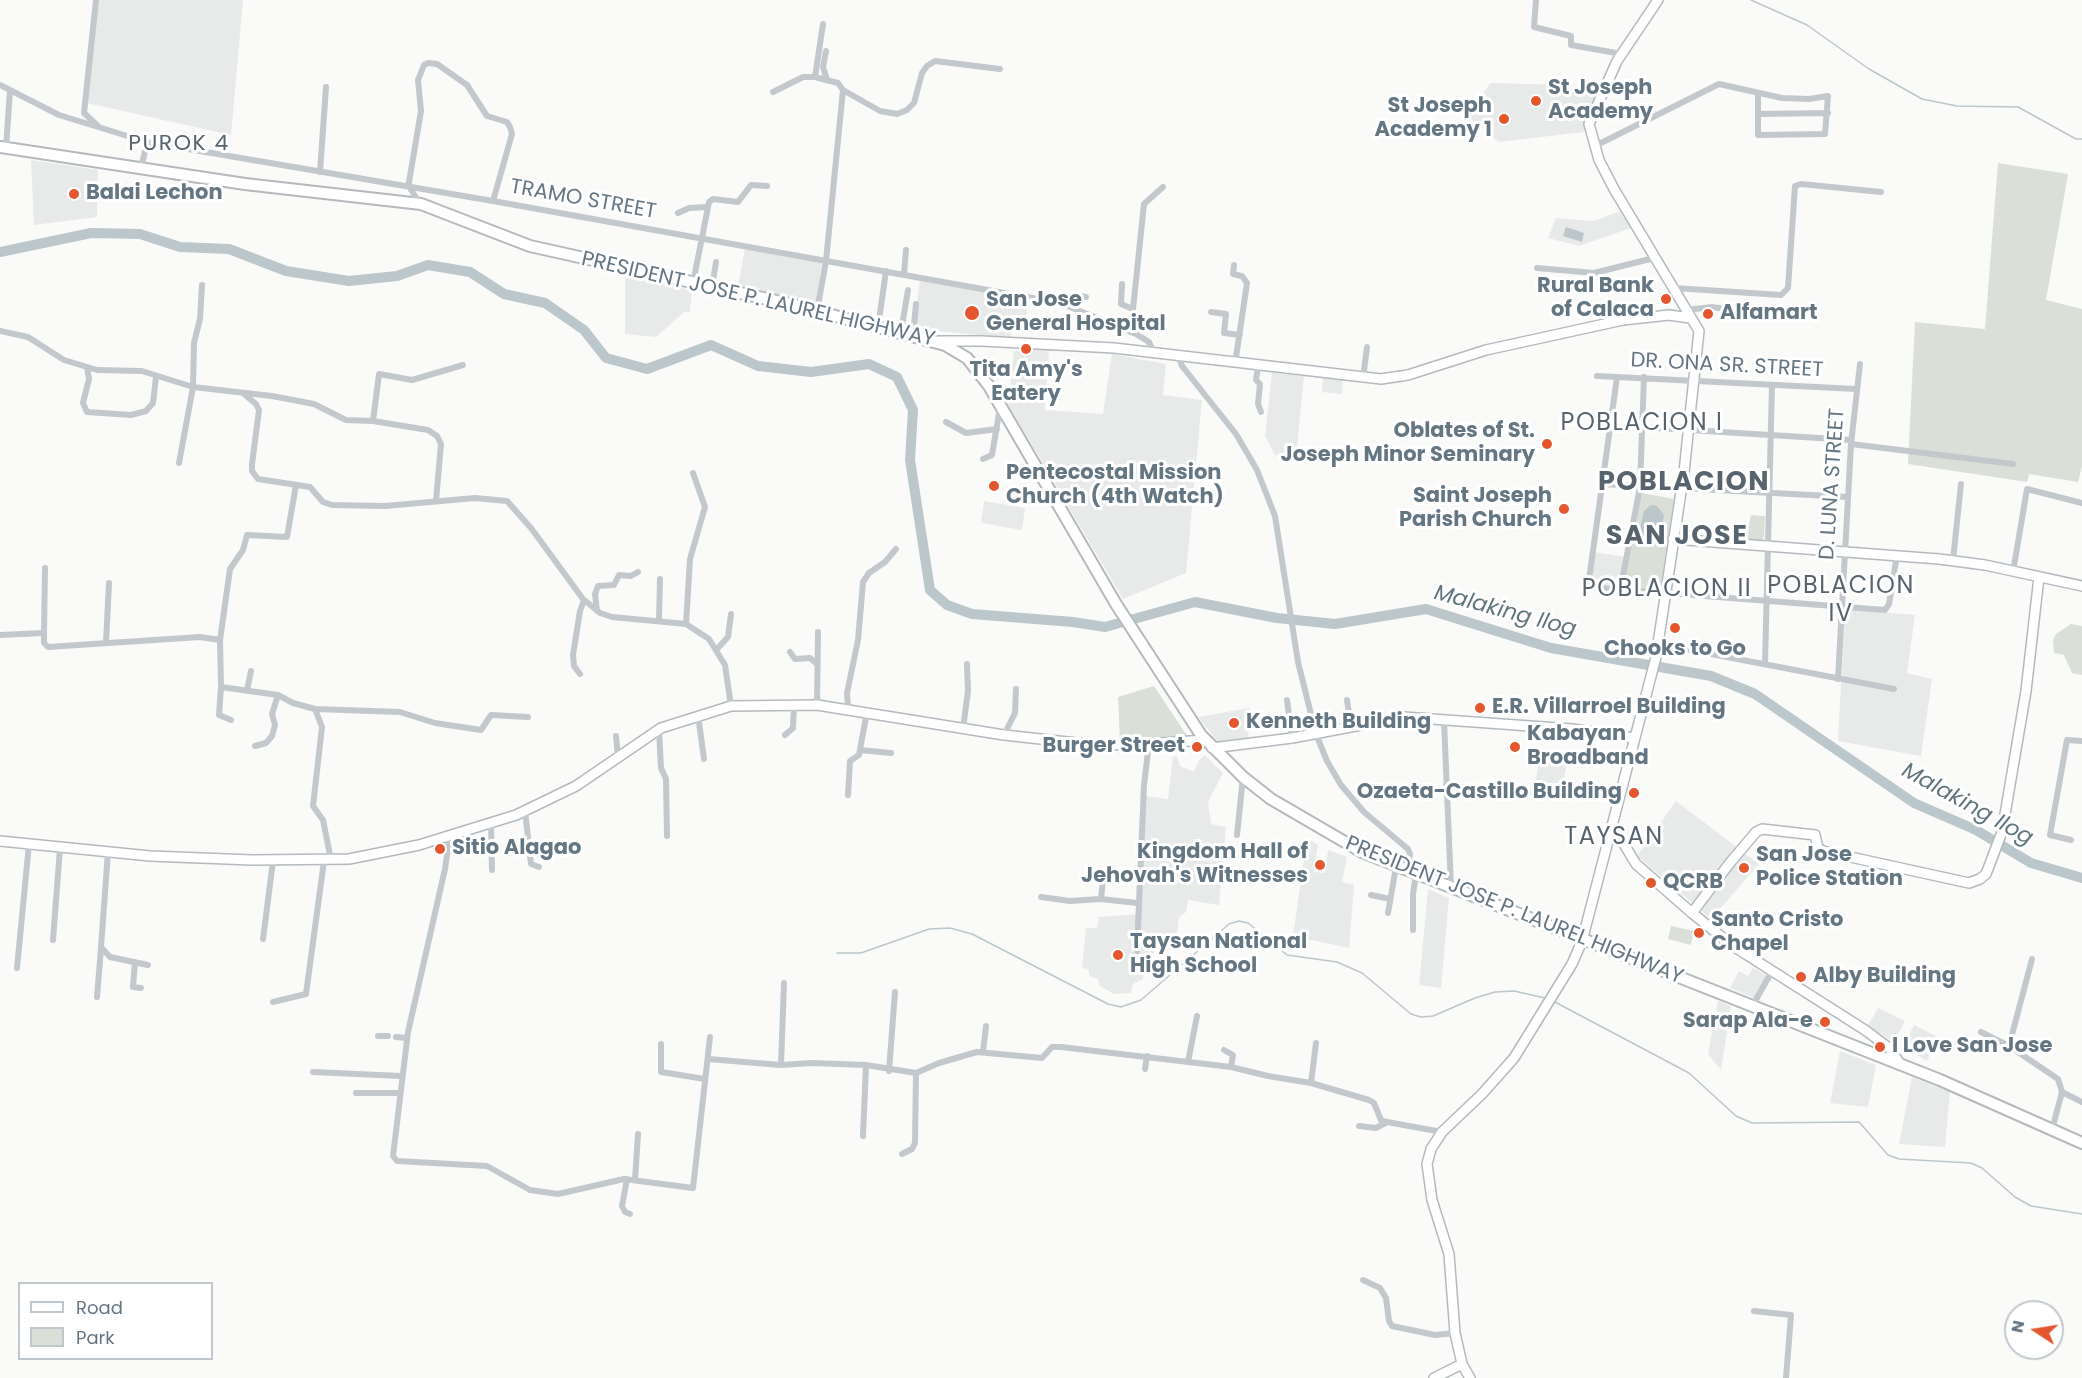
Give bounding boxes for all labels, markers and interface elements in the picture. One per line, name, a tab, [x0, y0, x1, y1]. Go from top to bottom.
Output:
place label: St Joseph Academy	[1548, 76, 1653, 126]
place label: St Joseph Academy 1	[1375, 94, 1492, 144]
marker: St Joseph Academy	[1529, 94, 1543, 108]
marker: St Joseph Academy 1	[1497, 112, 1511, 126]
district label: PUROK 4	[128, 131, 230, 157]
street label: TRAMO STREET	[508, 175, 658, 225]
place label: Balai Lechon	[86, 181, 223, 207]
marker: Balai Lechon	[67, 187, 81, 201]
street label: PRESIDENT JOSE P. LAUREL HIGHWAY	[579, 247, 937, 353]
place label: Rural Bank of Calaca	[1537, 274, 1654, 324]
place label: San Jose General Hospital	[986, 288, 1166, 338]
marker: Rural Bank of Calaca	[1659, 292, 1673, 306]
place label: Alfamart	[1720, 301, 1818, 327]
marker: San Jose General Hospital	[963, 304, 981, 322]
marker: Alfamart	[1701, 307, 1715, 321]
marker: Tita Amy's Eatery	[1019, 342, 1033, 356]
street label: DR. ONA SR. STREET	[1630, 348, 1824, 384]
place label: Tita Amy's Eatery	[969, 358, 1083, 408]
street label: D. LUNA STREET	[1815, 407, 1851, 561]
district label: POBLACION I	[1561, 410, 1723, 438]
place label: Oblates of St. Joseph Minor Seminary	[1281, 419, 1535, 469]
marker: Oblates of St. Joseph Minor Seminary	[1540, 437, 1554, 451]
place label: Pentecostal Mission Church (4th Watch)	[1006, 461, 1224, 511]
district label: POBLACION	[1598, 467, 1770, 499]
marker: Pentecostal Mission Church (4th Watch)	[987, 479, 1001, 493]
place label: Saint Joseph Parish Church	[1399, 484, 1552, 534]
marker: Saint Joseph Parish Church	[1557, 502, 1571, 516]
district label: SAN JOSE	[1606, 521, 1748, 553]
district label: POBLACION IV	[1767, 573, 1915, 629]
district label: POBLACION II	[1582, 576, 1752, 604]
water label: Malaking Ilog	[1431, 580, 1579, 644]
marker: Chooks to Go	[1668, 621, 1682, 635]
place label: Chooks to Go	[1604, 637, 1746, 663]
place label: E.R. Villarroel Building	[1492, 695, 1726, 721]
marker: E.R. Villarroel Building	[1473, 701, 1487, 715]
place label: Kenneth Building	[1246, 710, 1431, 736]
marker: Kenneth Building	[1227, 716, 1241, 730]
place label: Kabayan Broadband	[1527, 722, 1649, 772]
place label: Burger Street	[1043, 734, 1185, 760]
marker: Burger Street	[1190, 740, 1204, 754]
marker: Kabayan Broadband	[1508, 740, 1522, 754]
water label: Malaking Ilog	[1897, 758, 2037, 852]
place label: Ozaeta-Castillo Building	[1357, 780, 1622, 806]
marker: Ozaeta-Castillo Building	[1627, 786, 1641, 800]
district label: TAYSAN	[1564, 824, 1664, 852]
street label: PRESIDENT JOSE P. LAUREL HIGHWAY	[1341, 831, 1687, 991]
place label: Sitio Alagao	[452, 836, 581, 862]
place label: Kingdom Hall of Jehovah's Witnesses	[1081, 840, 1308, 890]
marker: Sitio Alagao	[433, 842, 447, 856]
place label: San Jose Police Station	[1756, 843, 1903, 893]
marker: Kingdom Hall of Jehovah's Witnesses	[1313, 858, 1327, 872]
marker: San Jose Police Station	[1737, 861, 1751, 875]
place label: QCRB	[1663, 870, 1723, 896]
marker: QCRB	[1644, 876, 1658, 890]
place label: Santo Cristo Chapel	[1711, 908, 1843, 958]
marker: Santo Cristo Chapel	[1692, 926, 1706, 940]
place label: Taysan National High School	[1130, 930, 1307, 980]
marker: Taysan National High School	[1111, 948, 1125, 962]
place label: Alby Building	[1813, 964, 1956, 990]
marker: Alby Building	[1794, 970, 1808, 984]
place label: Sarap Ala-e	[1683, 1009, 1813, 1035]
marker: Sarap Ala-e	[1818, 1015, 1832, 1029]
place label: I Love San Jose	[1892, 1034, 2053, 1060]
marker: I Love San Jose	[1873, 1040, 1887, 1054]
legend	[18, 1282, 213, 1360]
text: Road	[76, 1295, 123, 1320]
north arrow	[2004, 1300, 2064, 1360]
text: N	[2005, 1318, 2030, 1335]
text: Park	[76, 1325, 115, 1350]

